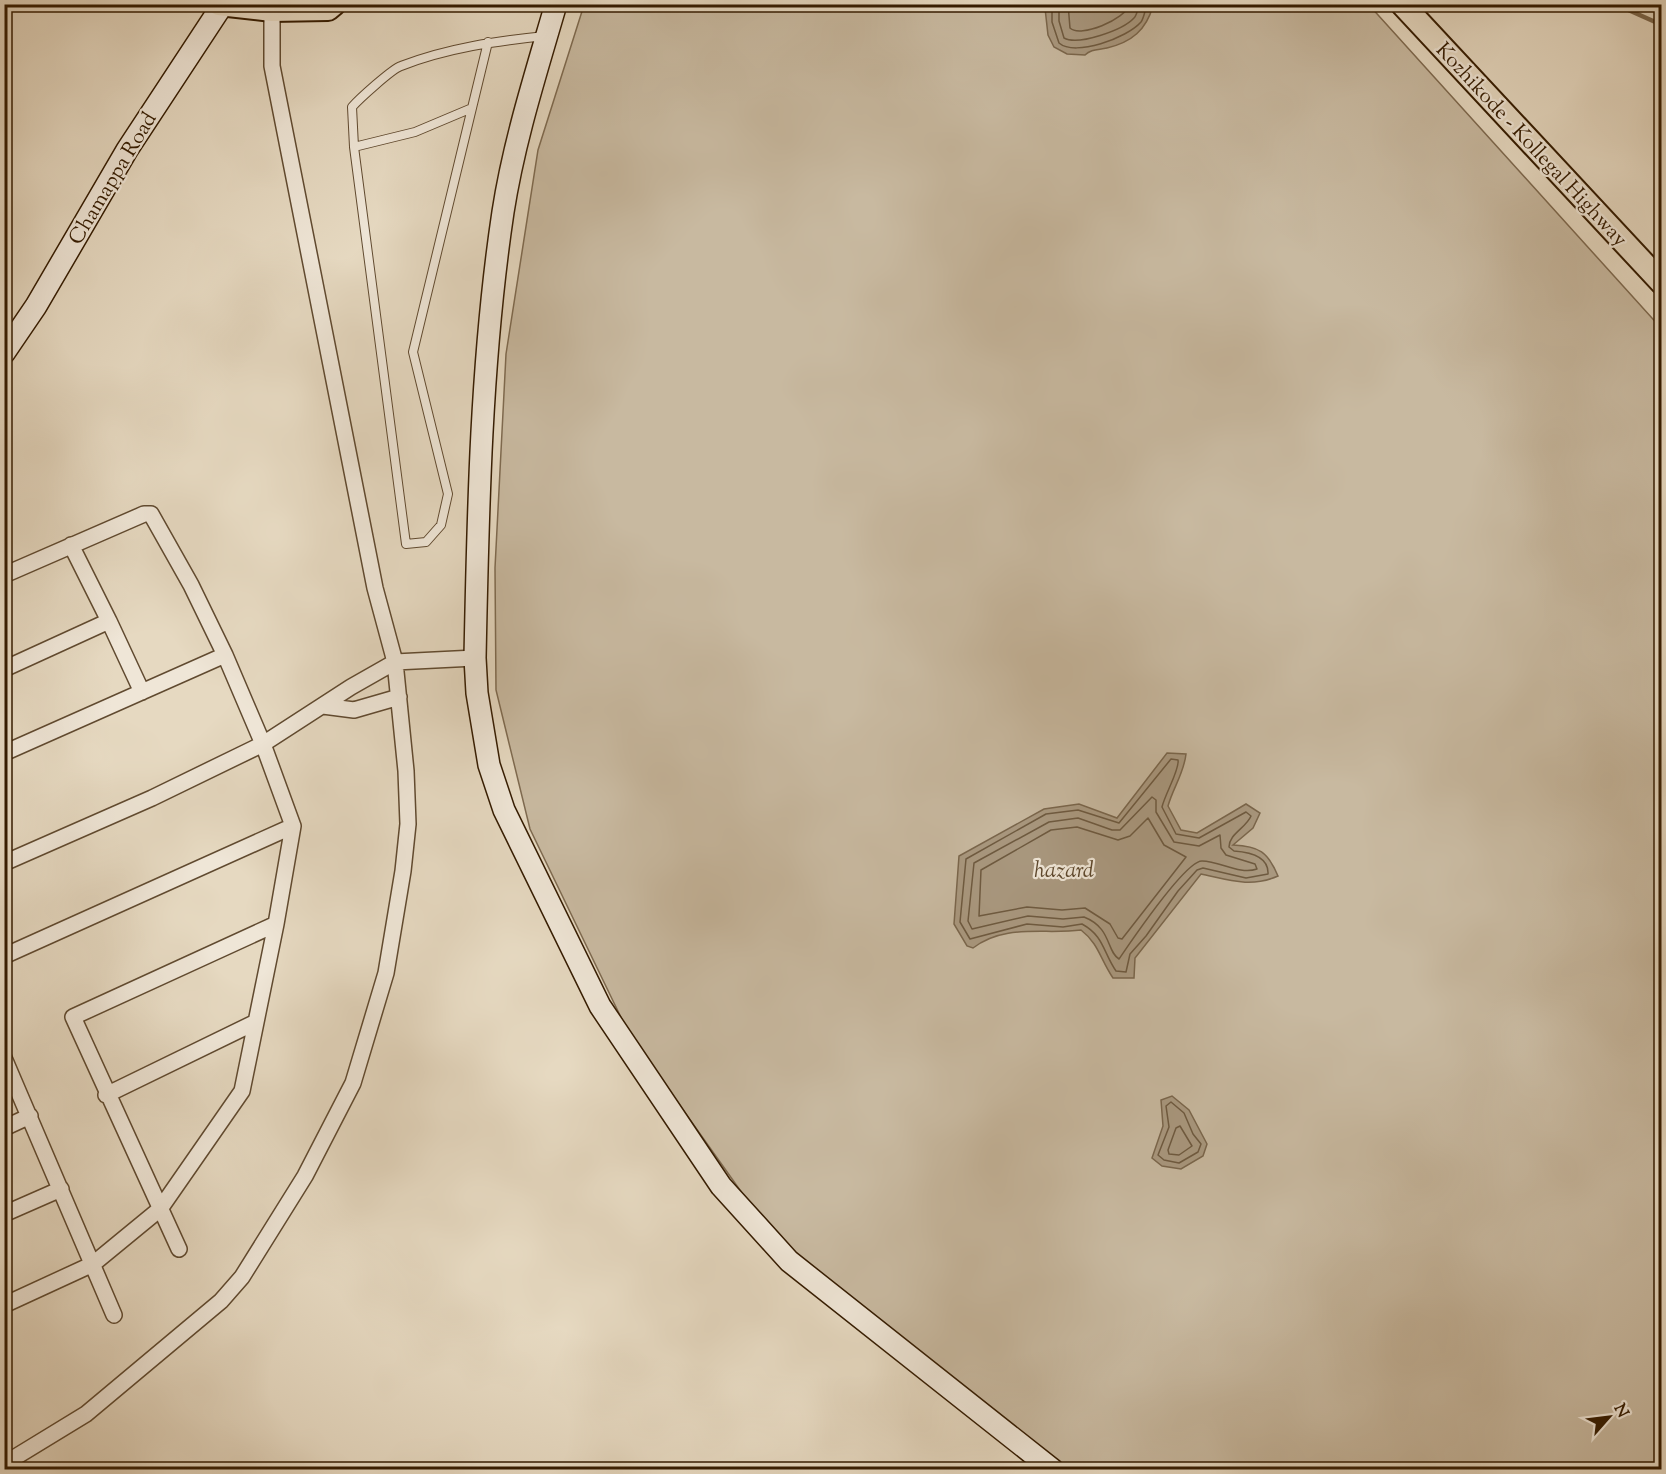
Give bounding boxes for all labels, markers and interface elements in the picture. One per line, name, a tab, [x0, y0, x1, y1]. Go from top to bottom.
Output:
street label: Kozhikode - Kollegal Highway	[1428, 37, 1634, 255]
street label: Chamappa Road	[62, 107, 165, 251]
water label: hazard	[1034, 856, 1094, 888]
north arrow	[1579, 1387, 1639, 1447]
text: N	[1607, 1400, 1633, 1422]

